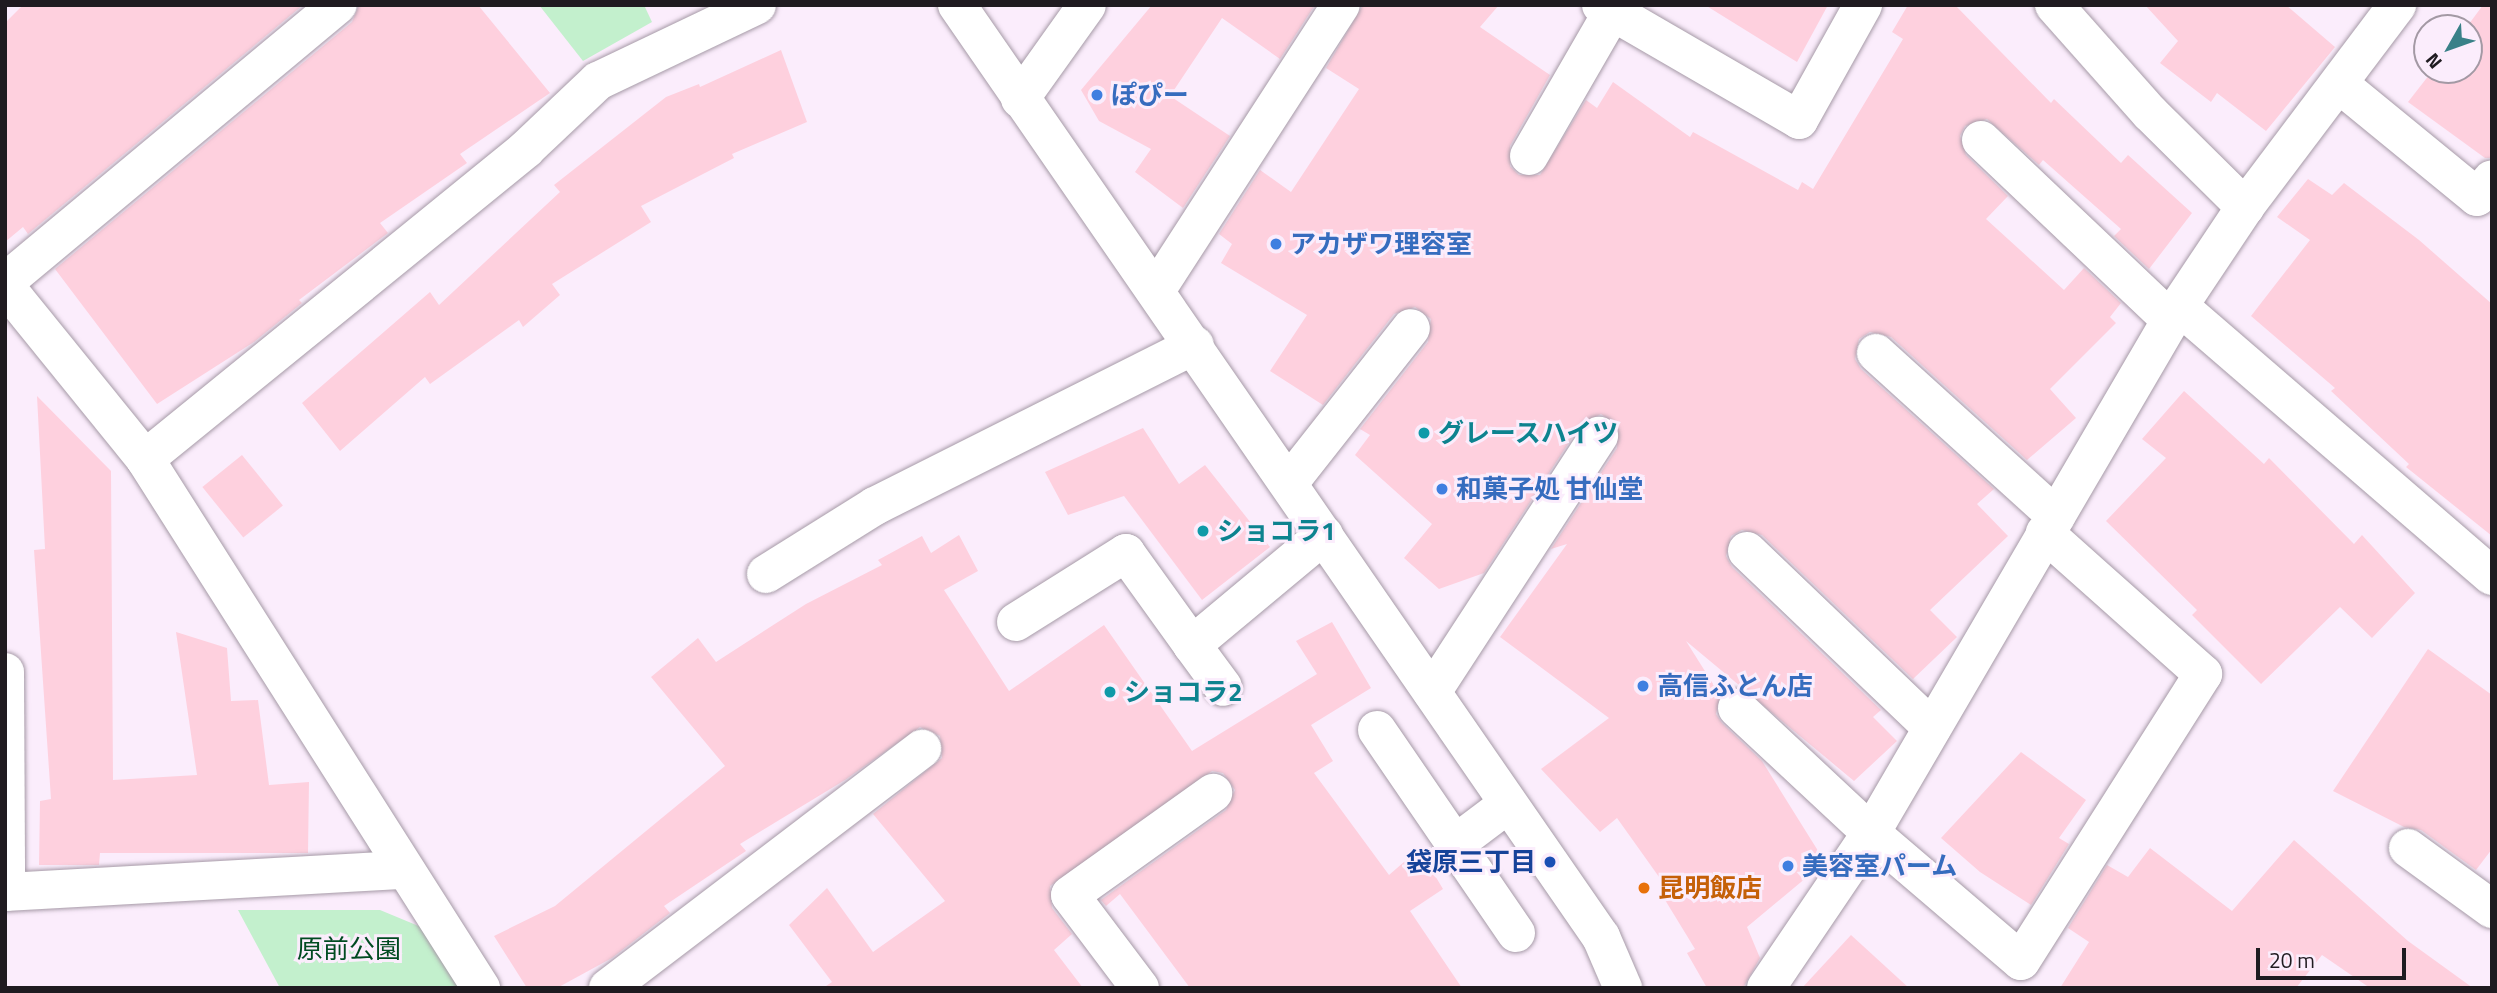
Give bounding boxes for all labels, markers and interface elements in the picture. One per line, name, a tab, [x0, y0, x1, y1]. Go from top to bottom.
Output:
north arrow	[2413, 14, 2483, 84]
text: N	[2418, 47, 2448, 76]
place label: ぽぴー	[1111, 79, 1189, 111]
marker: ぽぴー	[1089, 87, 1105, 103]
place label: アカザワ理容室	[1290, 228, 1472, 260]
marker: アカザワ理容室	[1268, 236, 1284, 252]
place label: グレースハイツ	[1438, 417, 1620, 449]
marker: グレースハイツ	[1416, 425, 1432, 441]
place label: 和菓子処 甘仙堂	[1456, 473, 1644, 505]
marker: 和菓子処 甘仙堂	[1434, 481, 1450, 497]
place label: ショコラ1	[1217, 515, 1336, 547]
marker: ショコラ1	[1195, 523, 1211, 539]
place label: 高信ふとん店	[1657, 670, 1813, 702]
place label: ショコラ2	[1124, 676, 1243, 708]
marker: 高信ふとん店	[1635, 678, 1651, 694]
marker: ショコラ2	[1102, 684, 1118, 700]
place label: 袋原三丁目	[1406, 846, 1536, 878]
place label: 美容室パーム	[1802, 850, 1958, 882]
marker: 袋原三丁目	[1542, 854, 1558, 870]
marker: 美容室パーム	[1780, 858, 1796, 874]
place label: 昆明飯店	[1658, 872, 1762, 904]
marker: 昆明飯店	[1636, 880, 1652, 896]
park label: 原前公園	[297, 933, 401, 965]
scale bar	[2259, 934, 2410, 978]
text: 20 m	[2269, 944, 2315, 976]

